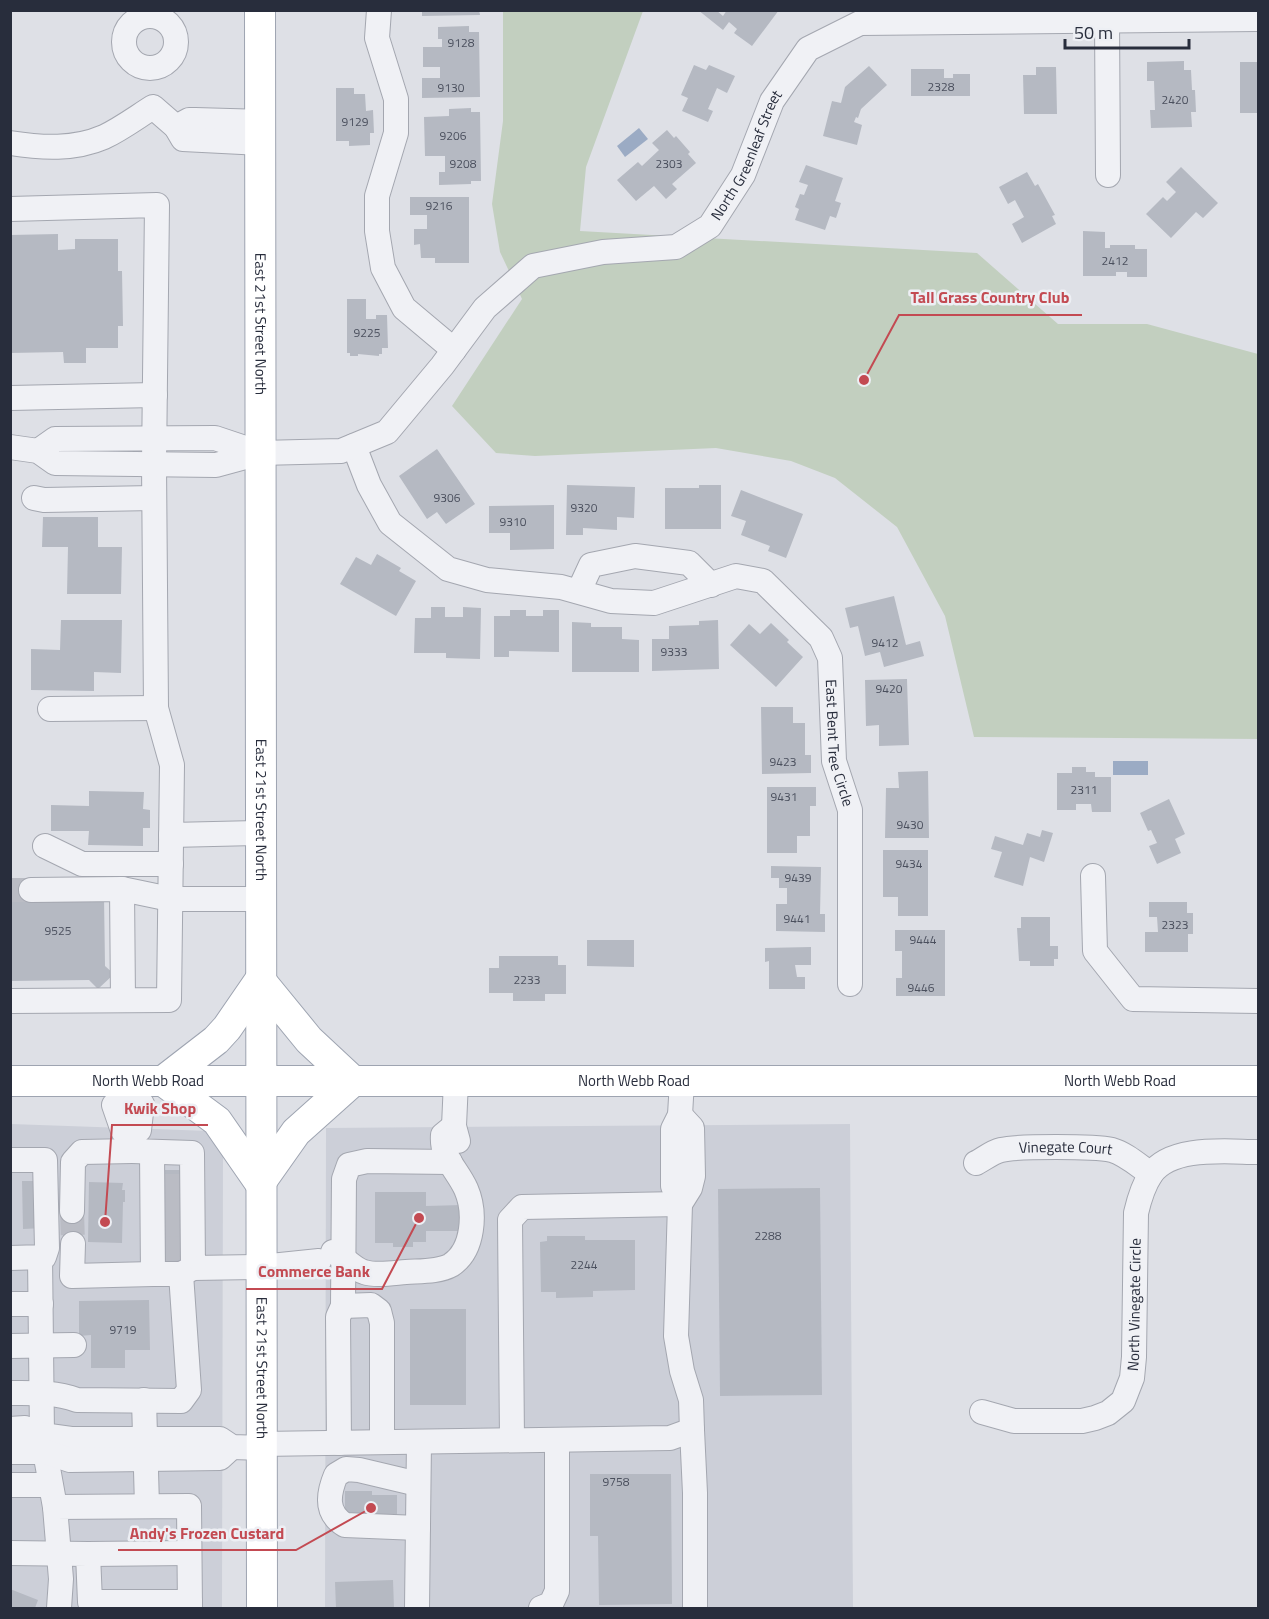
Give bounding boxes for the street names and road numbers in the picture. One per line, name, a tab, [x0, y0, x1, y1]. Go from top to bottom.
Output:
street label: North Greenleaf Street	[705, 84, 788, 225]
street label: East 21st Street North	[249, 253, 272, 395]
street label: East Bent Tree Circle	[820, 679, 860, 809]
street label: East 21st Street North	[250, 739, 273, 881]
street label: North Webb Road	[92, 1069, 204, 1092]
street label: North Webb Road	[578, 1069, 690, 1092]
street label: North Webb Road	[1064, 1069, 1176, 1092]
street label: Vinegate Court	[1018, 1135, 1115, 1161]
street label: North Vinegate Circle	[1121, 1238, 1147, 1372]
street label: East 21st Street North	[251, 1297, 274, 1439]

